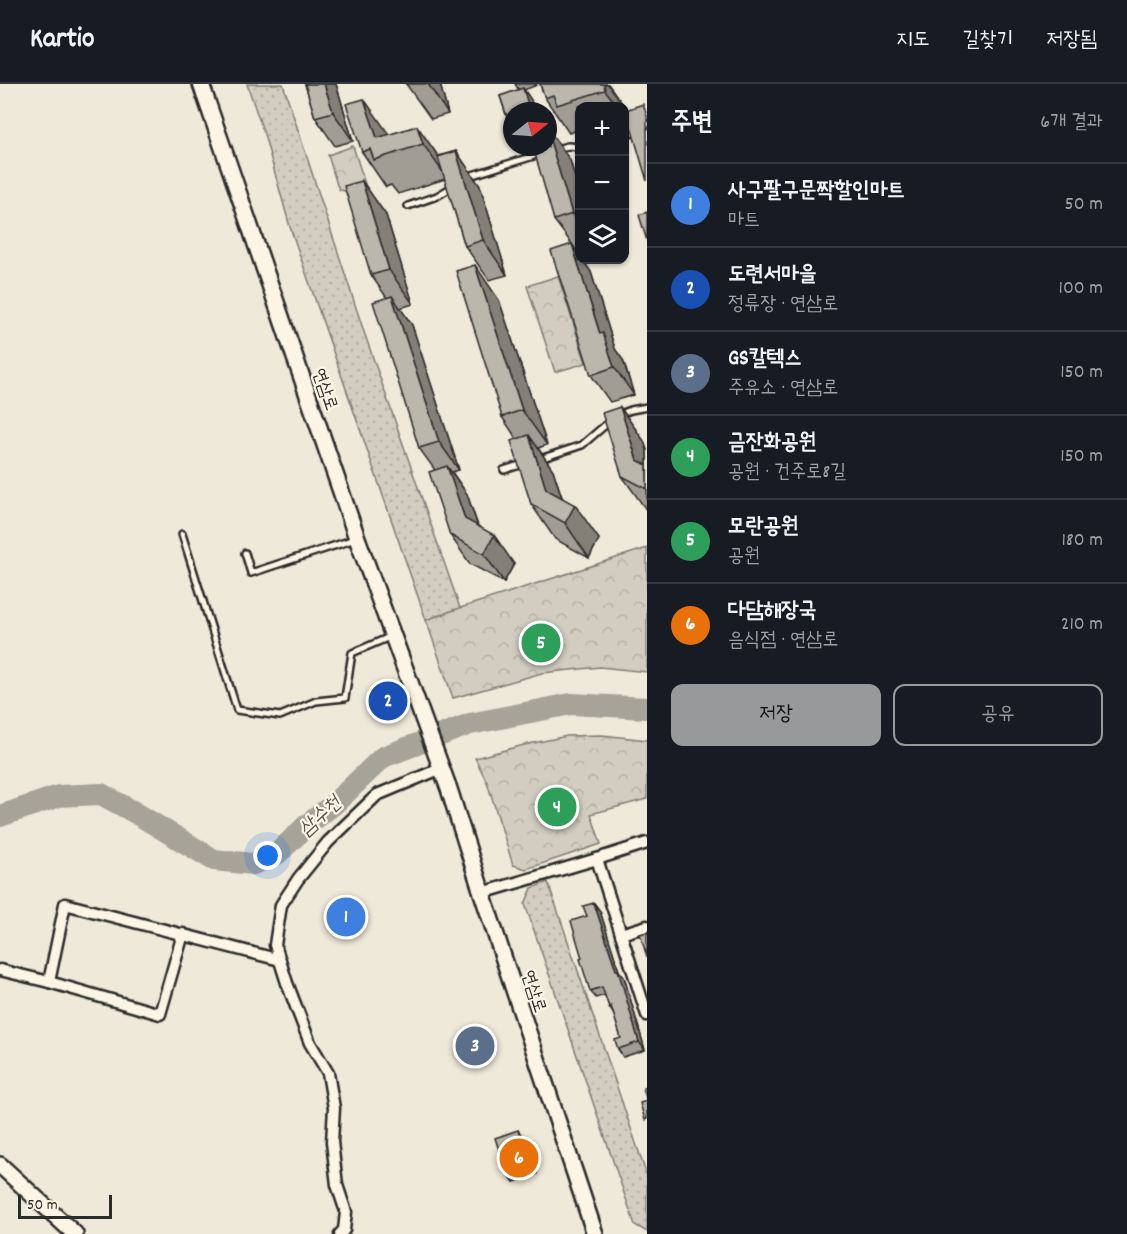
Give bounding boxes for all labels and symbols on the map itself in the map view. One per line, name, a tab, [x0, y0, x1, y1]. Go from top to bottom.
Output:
north arrow	[503, 102, 557, 156]
street label: 연삼로	[305, 365, 343, 414]
pin: 5	[522, 620, 560, 666]
pin: 2	[368, 678, 408, 724]
pin: 4	[538, 784, 576, 830]
water label: 삼수천	[294, 789, 350, 844]
your location	[253, 841, 282, 870]
pin: 1	[326, 894, 366, 940]
street label: 연삼로	[514, 967, 551, 1016]
pin: 3	[456, 1024, 494, 1068]
pin: 6	[500, 1136, 538, 1180]
scale bar	[18, 1192, 112, 1220]

